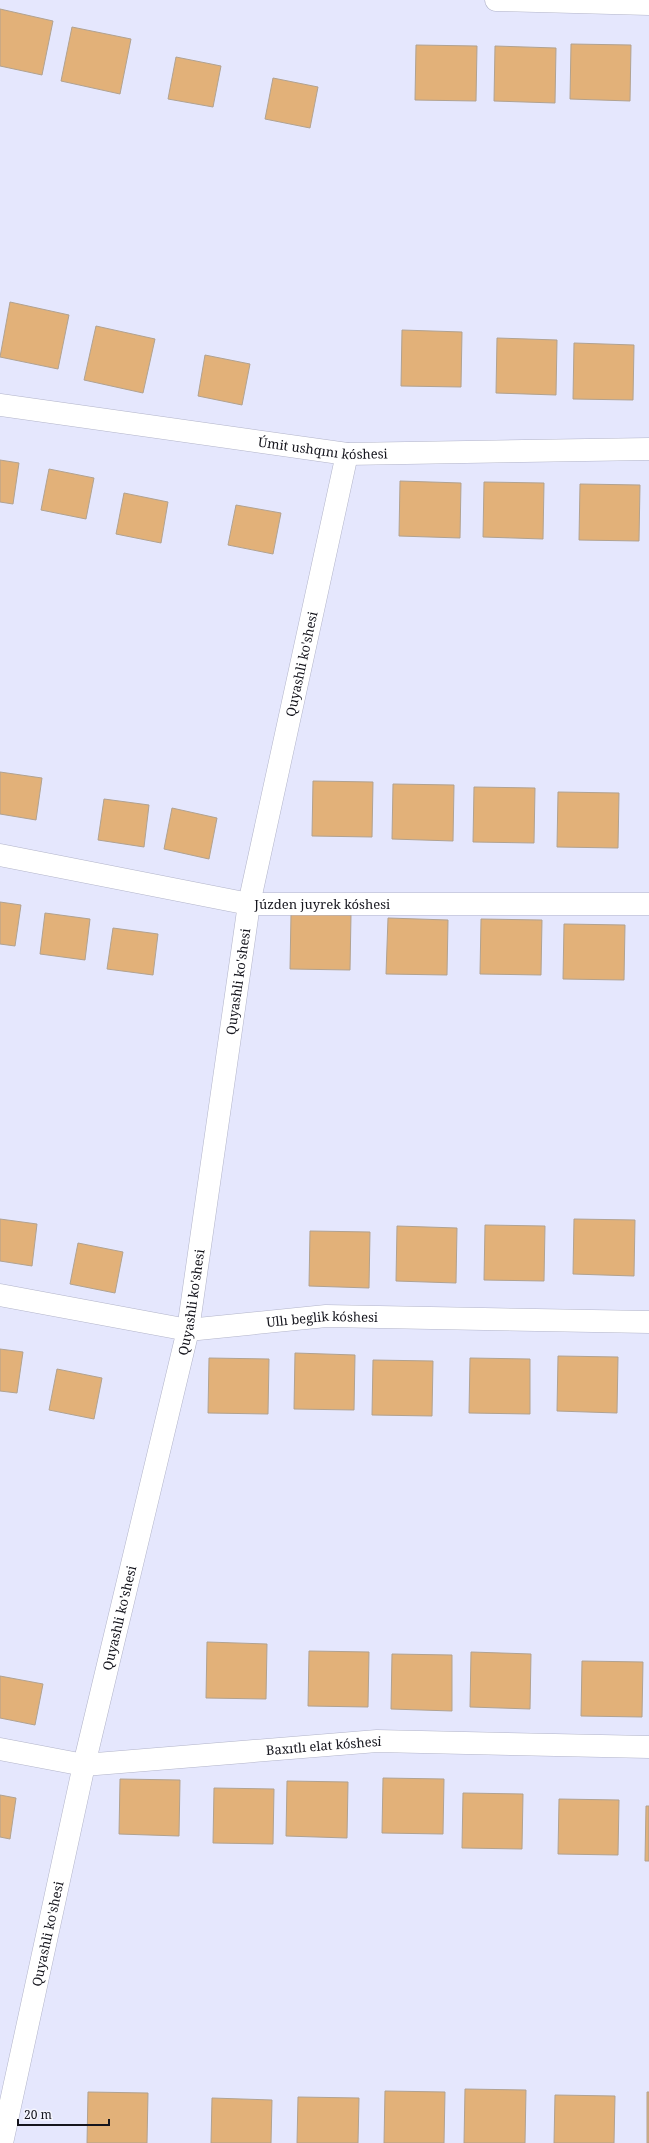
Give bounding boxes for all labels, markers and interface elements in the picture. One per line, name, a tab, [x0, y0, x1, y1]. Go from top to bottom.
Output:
street label: Úmit ushqını kóshesi	[257, 433, 388, 463]
street label: Quyashli ko'shesi	[281, 610, 321, 718]
street label: Júzden juyrek kóshesi	[253, 895, 390, 913]
street label: Quyashli ko'shesi	[221, 927, 254, 1036]
street label: Quyashli ko'shesi	[173, 1248, 208, 1357]
street label: Ullı beglik kóshesi	[265, 1307, 378, 1331]
street label: Quyashli ko'shesi	[98, 1564, 140, 1672]
street label: Baxıtlı elat kóshesi	[265, 1732, 382, 1759]
street label: Quyashli ko'shesi	[27, 1880, 68, 1988]
scale bar	[18, 2101, 109, 2127]
text: 20 m	[24, 2106, 52, 2123]

